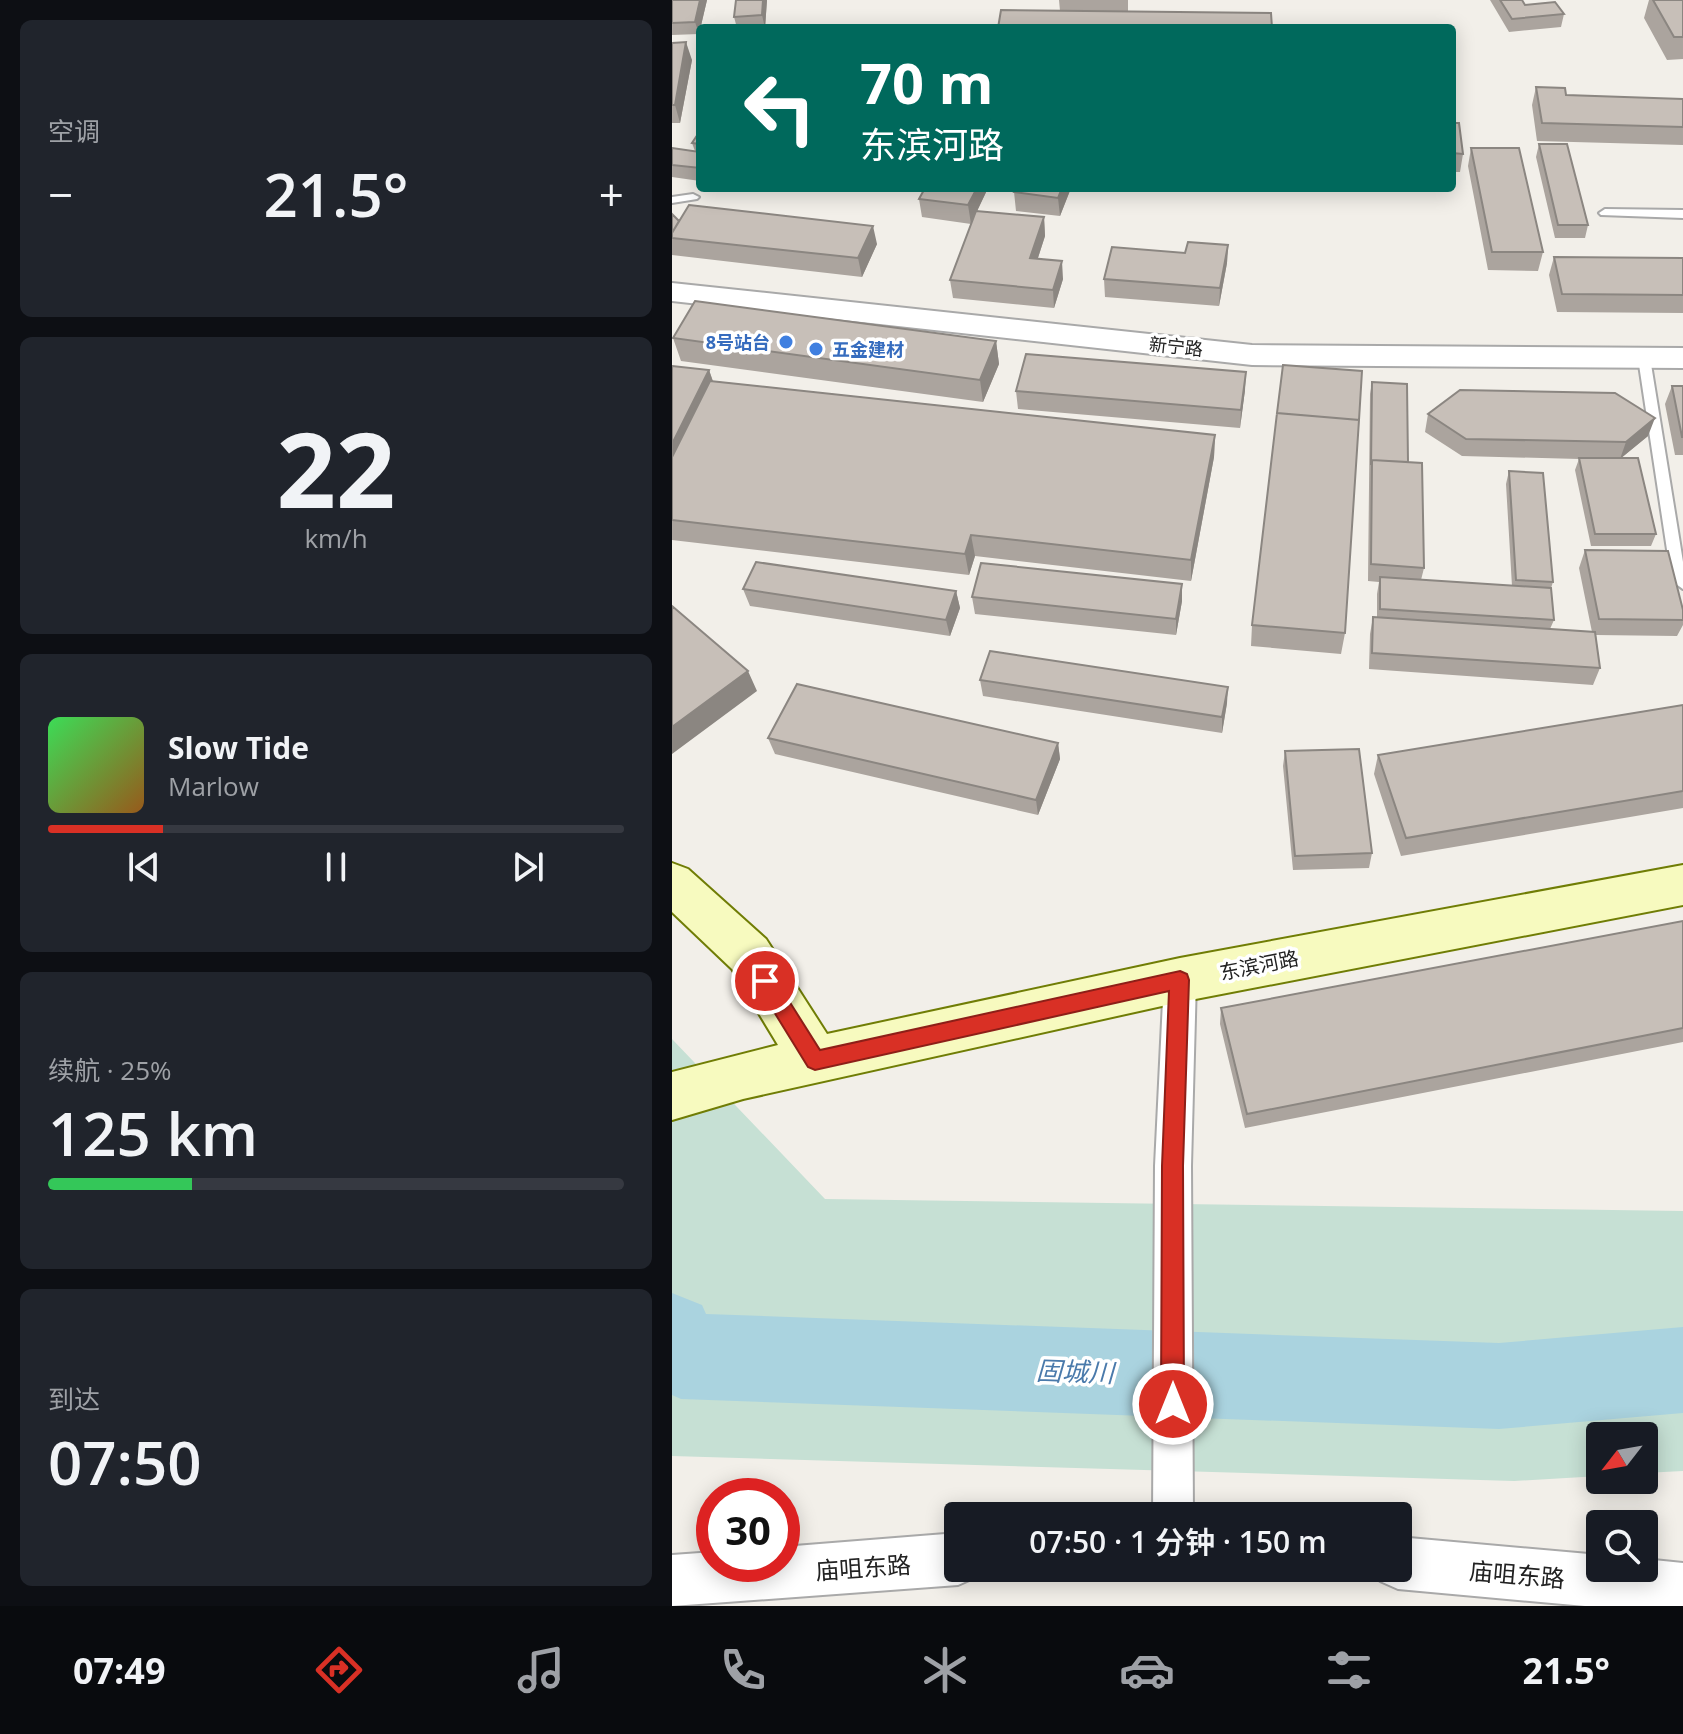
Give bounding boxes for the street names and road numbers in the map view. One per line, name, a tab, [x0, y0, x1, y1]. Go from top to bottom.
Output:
street label: 新宁路	[1148, 331, 1204, 361]
street label: 东滨河路	[1217, 944, 1301, 986]
street label: 庙咀东路	[814, 1547, 912, 1587]
street label: 庙咀东路	[1468, 1553, 1566, 1595]

